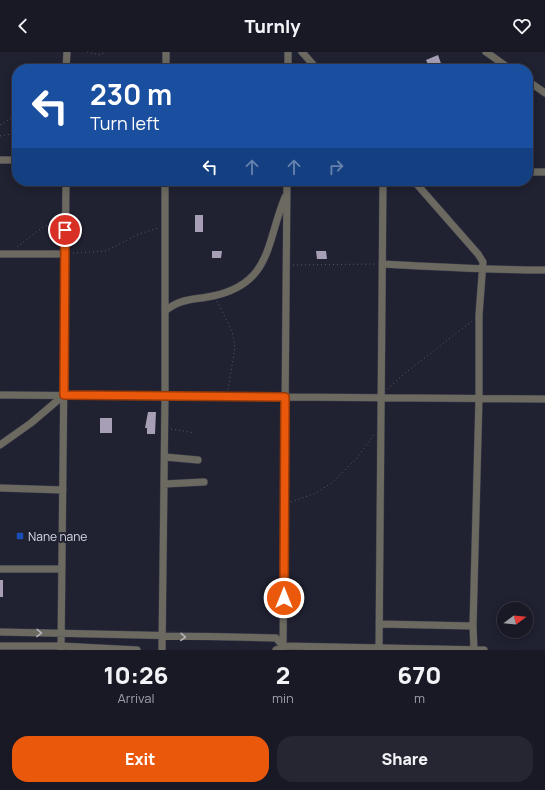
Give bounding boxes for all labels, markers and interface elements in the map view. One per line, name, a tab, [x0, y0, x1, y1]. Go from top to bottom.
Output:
text: Turnly	[245, 14, 300, 38]
icon: back	[12, 15, 34, 37]
icon: heart	[511, 15, 533, 37]
text: 230 m	[90, 75, 172, 113]
icon: left	[24, 80, 76, 132]
text: Turn left	[90, 111, 160, 135]
icon: left	[199, 156, 221, 178]
icon: ahead	[241, 156, 263, 178]
icon: ahead	[283, 156, 305, 178]
icon: right	[325, 156, 347, 178]
pin	[48, 213, 82, 247]
icon: arrive	[54, 219, 76, 241]
place label: Nane nane	[28, 528, 87, 545]
marker: Nane nane	[15, 531, 25, 541]
position arrow	[263, 577, 305, 619]
north arrow	[497, 602, 533, 638]
map controls	[497, 602, 533, 638]
one-way arrow	[36, 629, 42, 637]
one-way arrow	[180, 633, 186, 641]
text: 10:26	[103, 658, 169, 691]
text: 2	[276, 658, 290, 691]
text: 670	[397, 658, 442, 691]
text: Arrival	[117, 689, 155, 707]
text: min	[272, 689, 294, 707]
text: m	[414, 689, 425, 707]
button: Exit	[12, 736, 269, 782]
button: Share	[277, 736, 533, 782]

